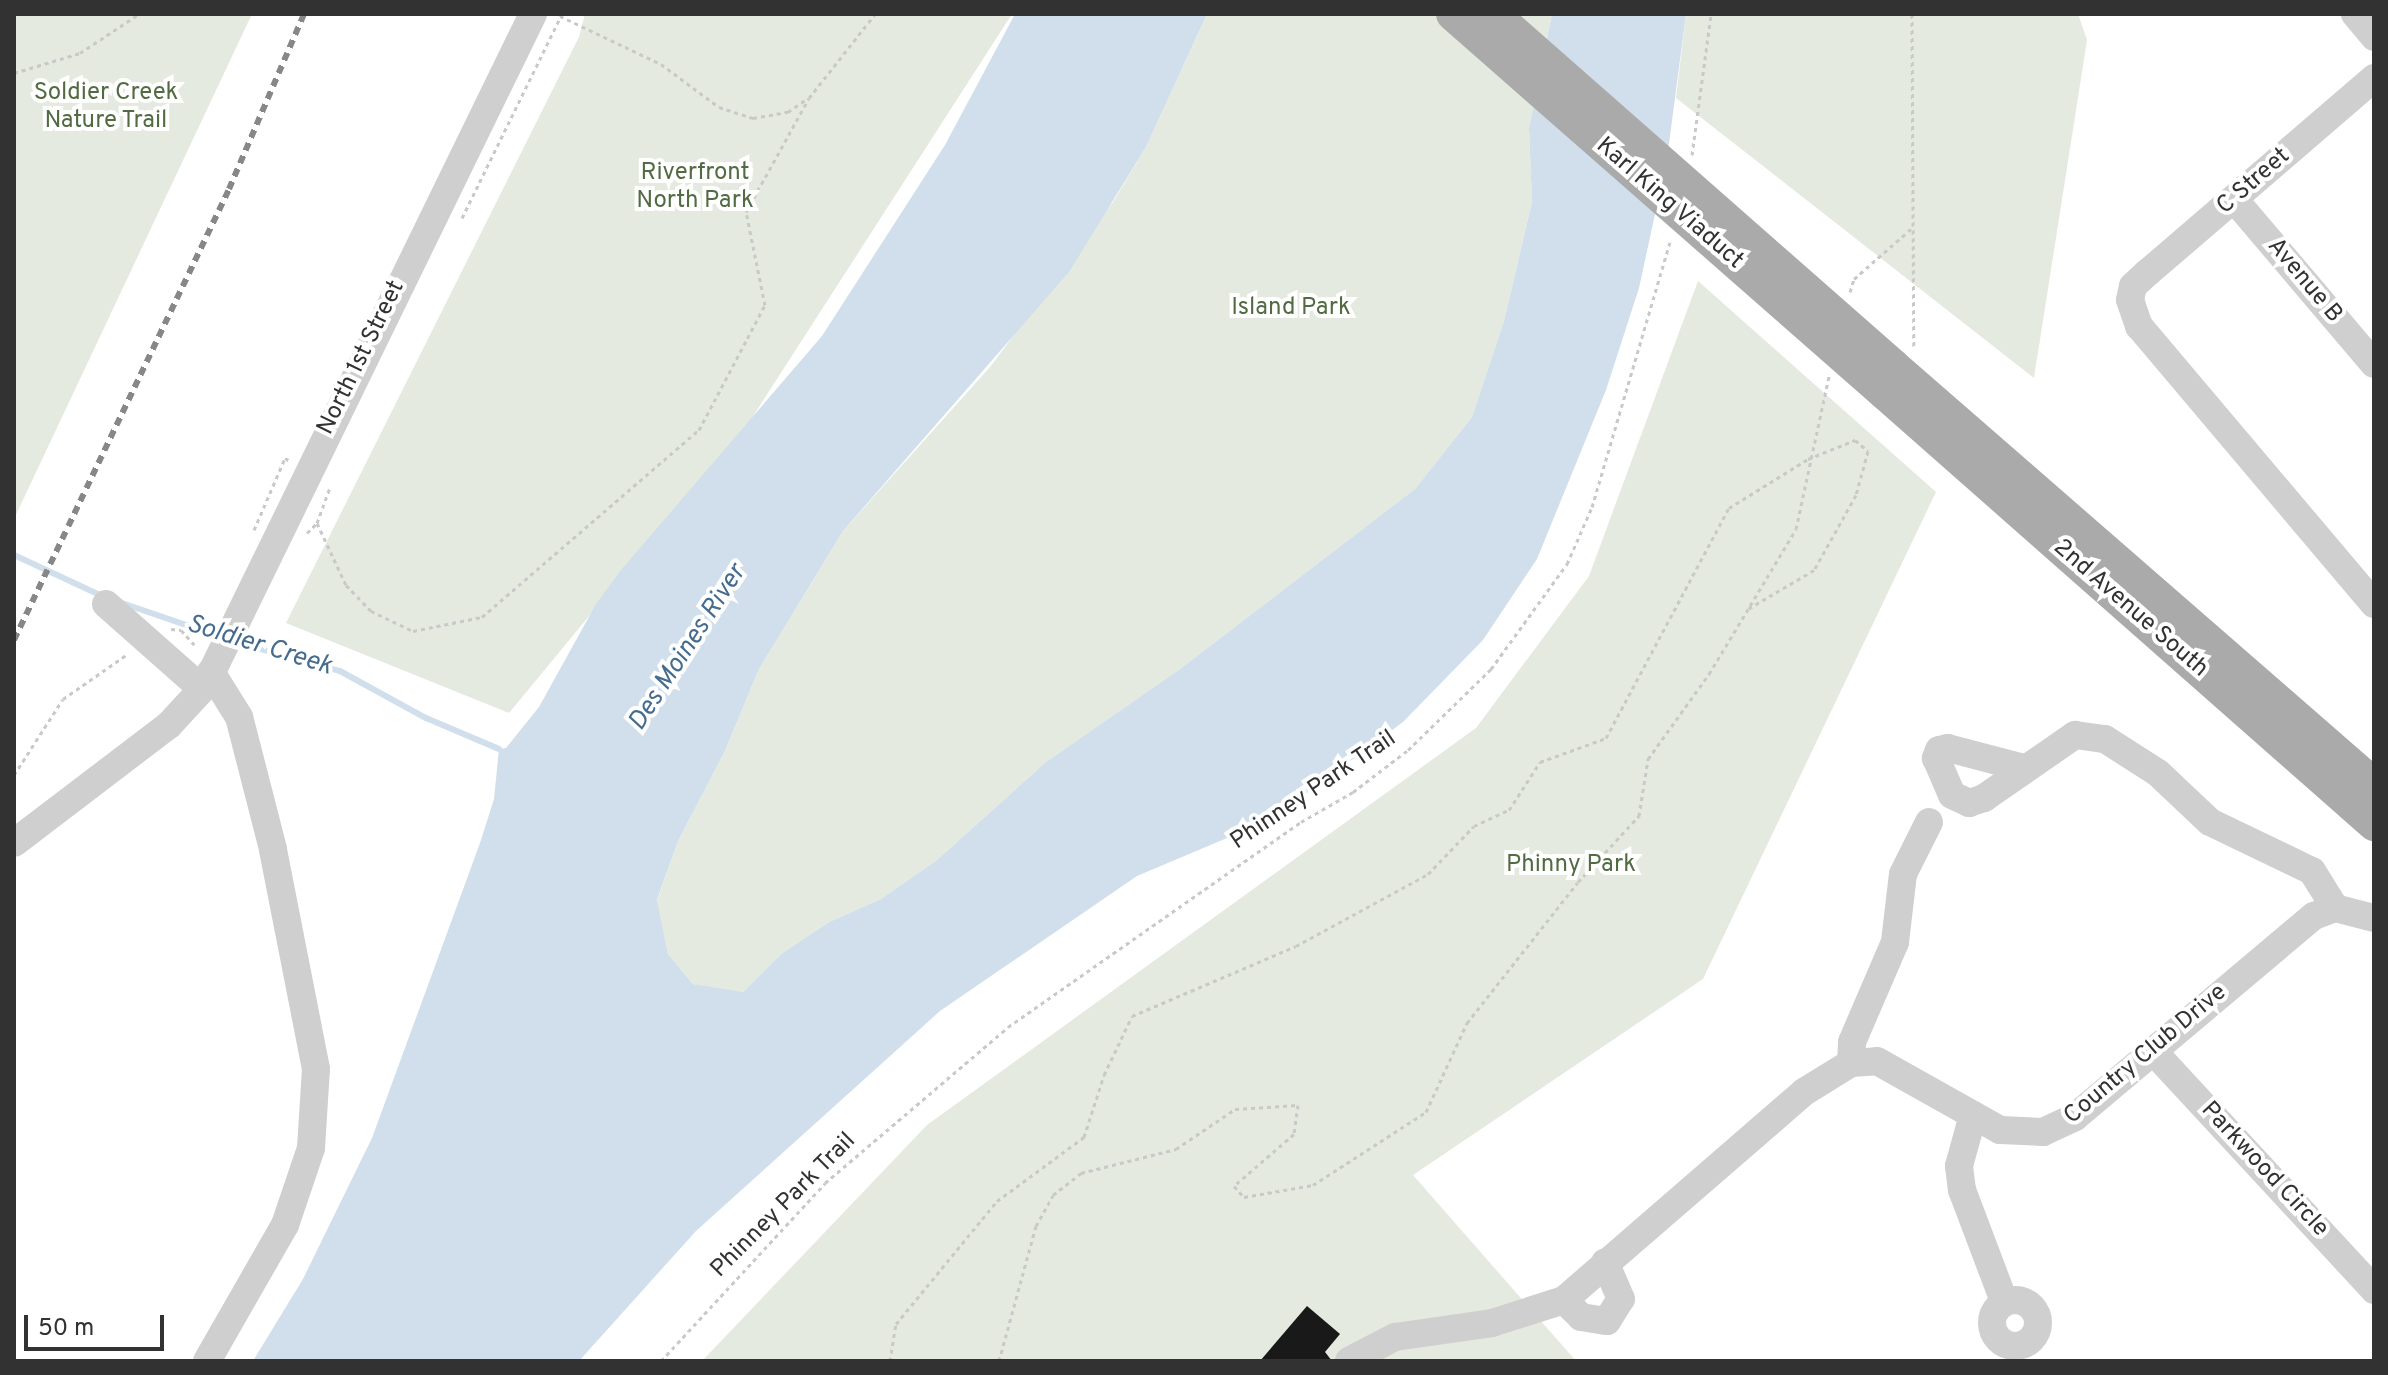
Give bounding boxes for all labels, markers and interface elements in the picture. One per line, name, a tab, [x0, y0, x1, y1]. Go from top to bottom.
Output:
park label: Soldier Creek Nature Trail	[34, 80, 178, 136]
street label: Karl King Viaduct	[1589, 132, 1749, 276]
street label: C Street	[2212, 143, 2296, 221]
park label: Riverfront North Park	[636, 160, 754, 216]
street label: Avenue B	[2260, 233, 2348, 329]
street label: North 1st Street	[312, 276, 412, 440]
park label: Island Park	[1231, 295, 1351, 323]
street label: 2nd Avenue South	[2046, 534, 2214, 684]
water label: Des Moines River	[623, 559, 753, 737]
water label: Soldier Creek	[183, 609, 335, 683]
street label: Phinney Park Trail	[1225, 725, 1403, 857]
park label: Phinny Park	[1506, 852, 1636, 880]
street label: Country Club Drive	[2059, 979, 2233, 1131]
street label: Parkwood Circle	[2194, 1096, 2334, 1244]
street label: Phinney Park Trail	[705, 1127, 863, 1285]
scale bar	[28, 1299, 168, 1349]
text: 50 m	[38, 1314, 94, 1344]

